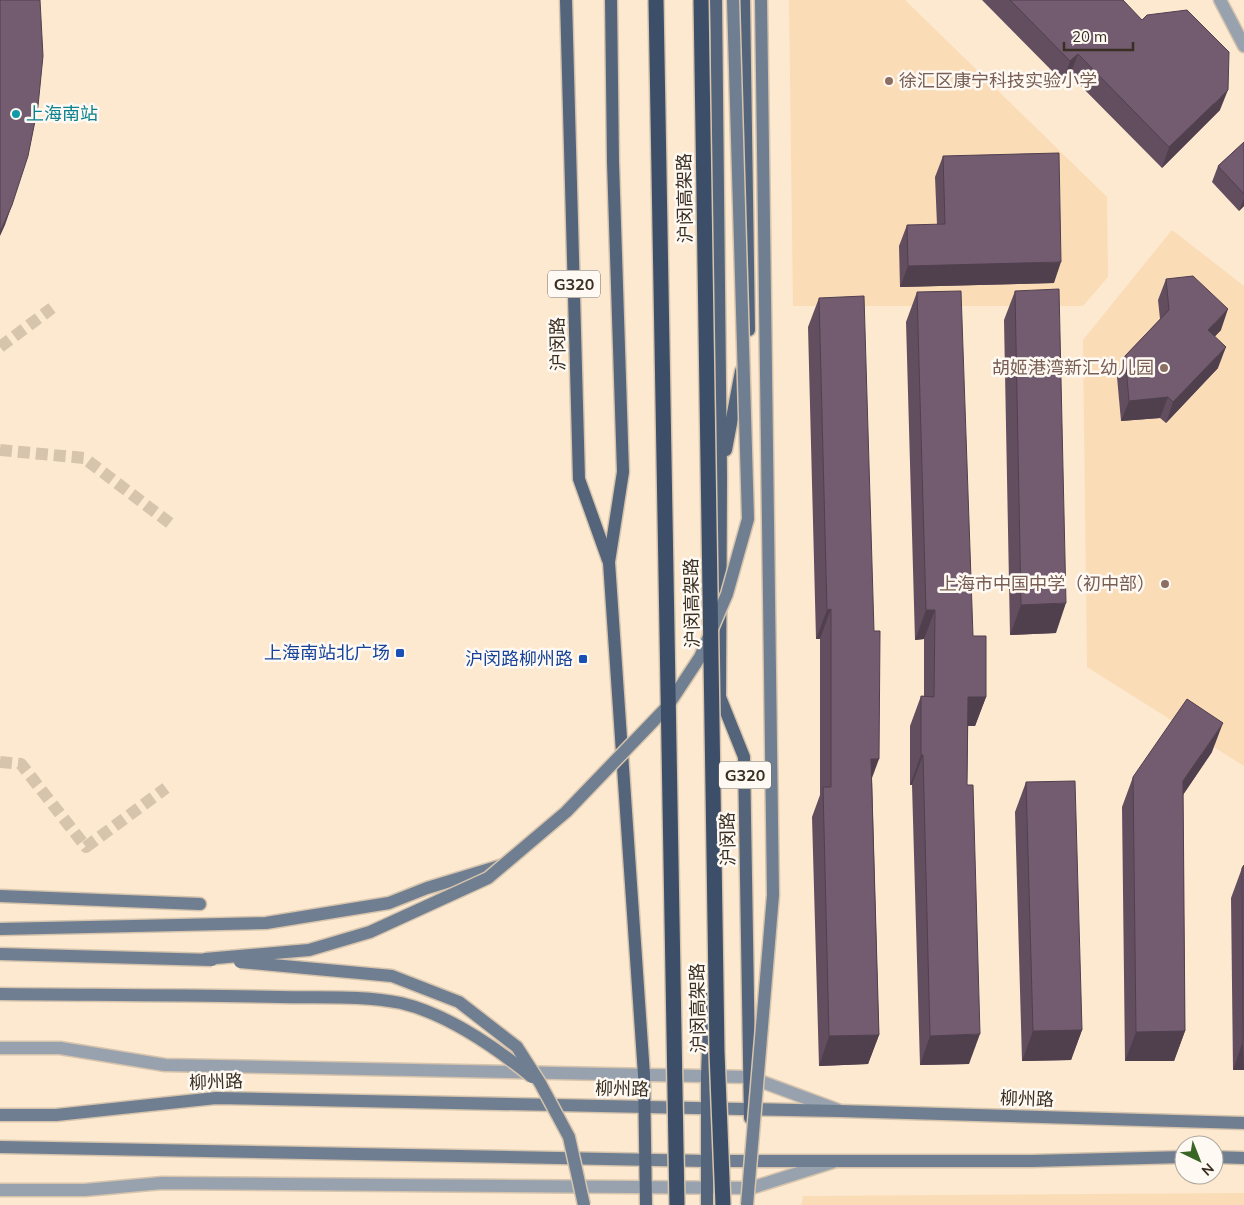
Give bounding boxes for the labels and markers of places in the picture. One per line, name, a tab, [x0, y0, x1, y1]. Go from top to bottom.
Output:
place label: 徐汇区康宁科技实验小学	[899, 69, 1097, 92]
marker: 徐汇区康宁科技实验小学	[883, 75, 895, 87]
place label: 上海南站	[26, 102, 98, 125]
marker: 上海南站	[10, 108, 22, 120]
place label: 胡姬港湾新汇幼儿园	[992, 356, 1154, 379]
marker: 胡姬港湾新汇幼儿园	[1158, 362, 1170, 374]
place label: 上海市中国中学（初中部）	[939, 572, 1155, 595]
marker: 上海市中国中学（初中部）	[1159, 578, 1171, 590]
place label: 上海南站北广场	[264, 641, 390, 664]
marker: 上海南站北广场	[394, 647, 406, 659]
place label: 沪闵路柳州路	[465, 647, 573, 670]
marker: 沪闵路柳州路	[577, 653, 589, 665]

